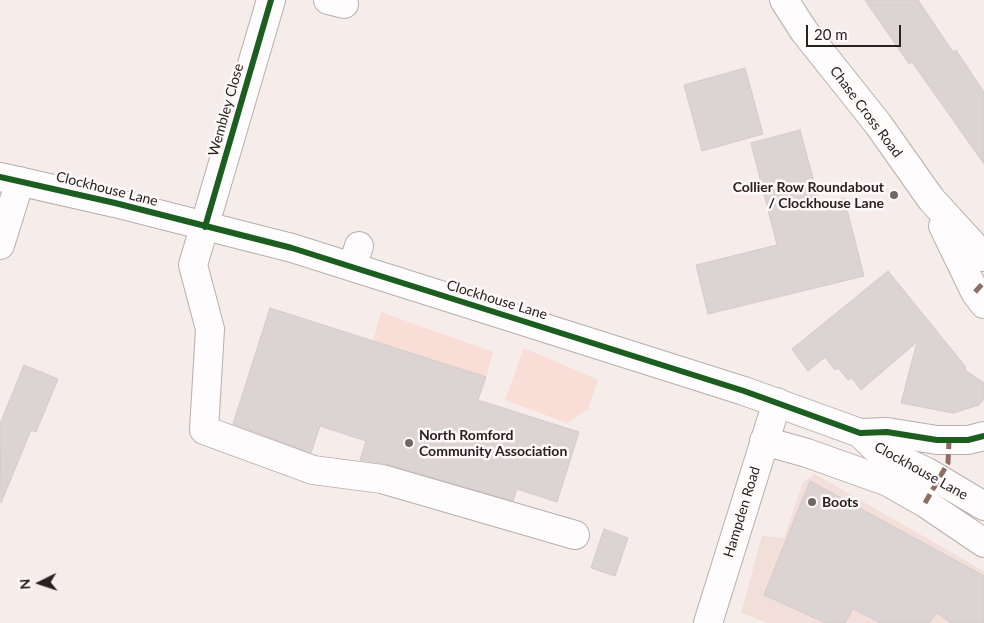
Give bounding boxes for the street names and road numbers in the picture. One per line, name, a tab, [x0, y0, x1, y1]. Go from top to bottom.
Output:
street label: Wembley Close	[205, 62, 247, 158]
street label: Chase Cross Road	[826, 63, 906, 161]
street label: Clockhouse Lane	[54, 168, 160, 210]
street label: Clockhouse Lane	[445, 277, 549, 323]
street label: Clockhouse Lane	[871, 438, 971, 504]
street label: Hampden Road	[720, 464, 764, 560]

